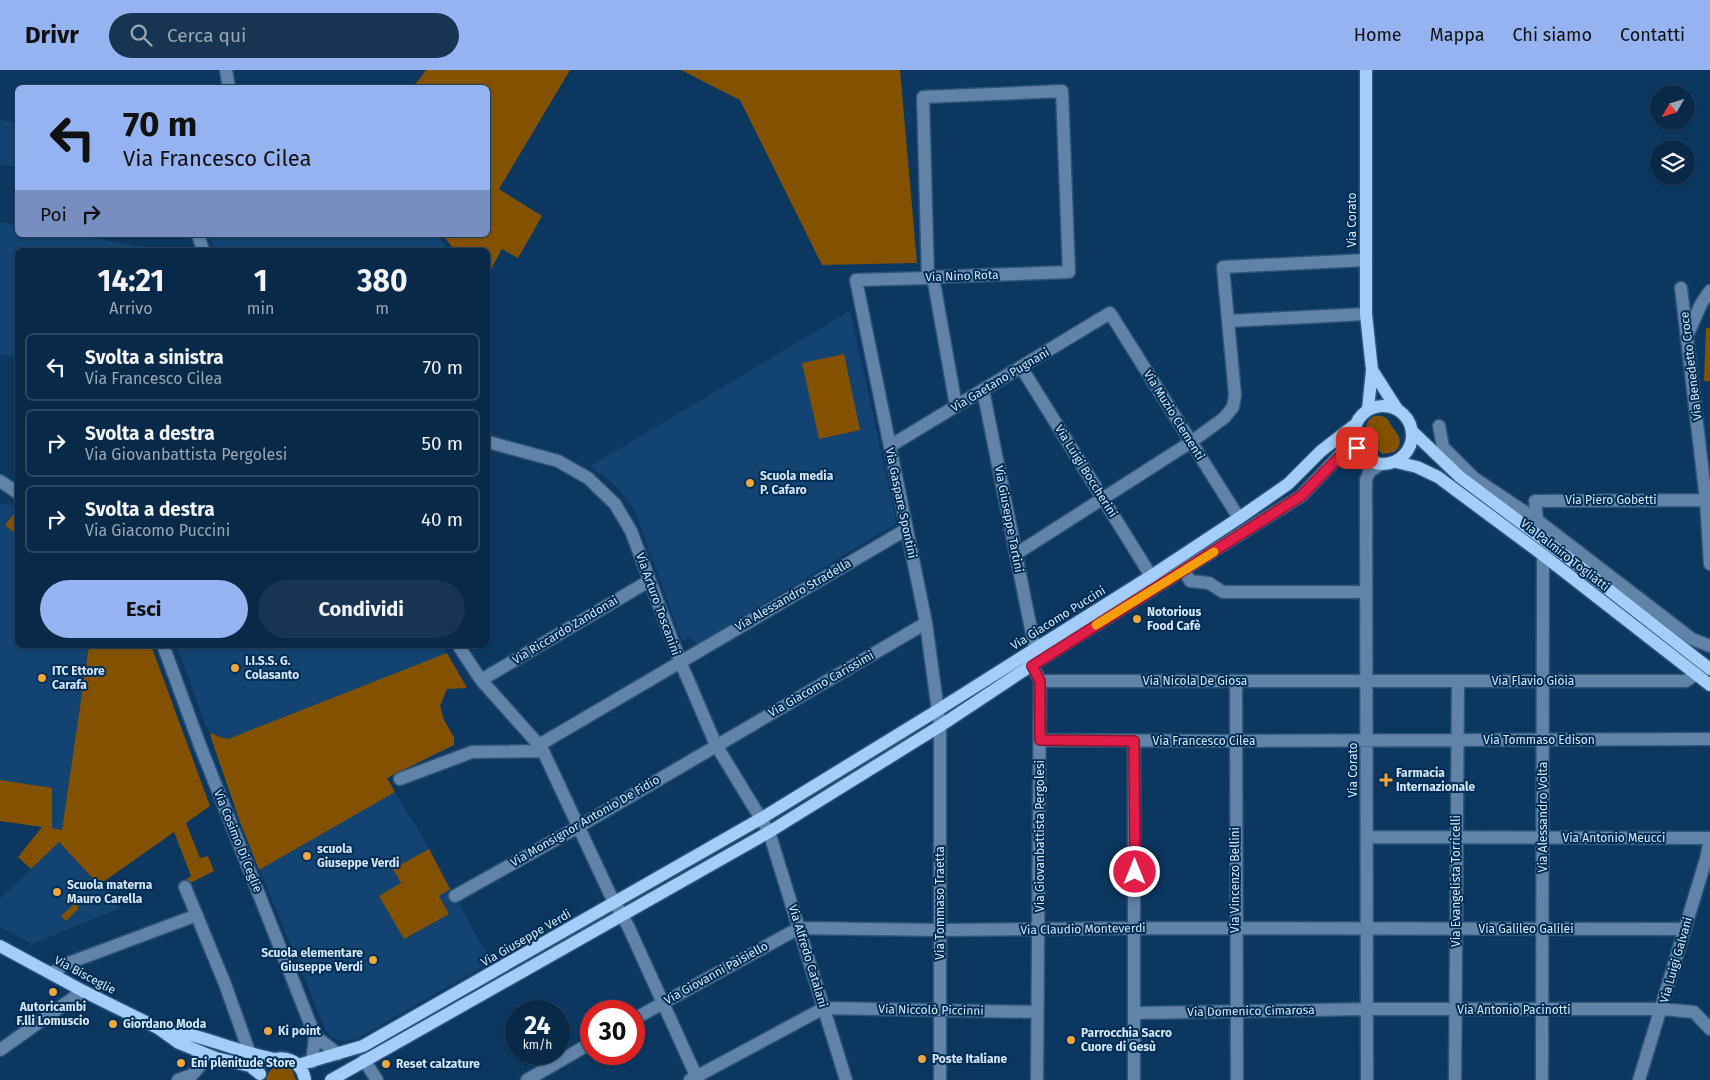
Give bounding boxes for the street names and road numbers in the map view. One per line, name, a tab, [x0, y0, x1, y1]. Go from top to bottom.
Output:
street label: Via Corato	[1345, 192, 1359, 248]
street label: Via Nino Rota	[925, 268, 999, 284]
street label: Via Benedetto Croce	[1677, 311, 1705, 421]
street label: Via Gaetano Pugnani	[948, 345, 1052, 415]
street label: Via Muzio Clementi	[1141, 368, 1207, 462]
street label: Via Luigi Boccherini	[1052, 422, 1120, 520]
street label: Via Gaspare Spontini	[882, 446, 920, 560]
street label: Via Giuseppe Tartini	[992, 464, 1026, 574]
street label: Via Piero Gobetti	[1565, 493, 1657, 507]
street label: Via Palmiro Togliatti	[1518, 516, 1612, 594]
street label: Via Arturo Toscanini	[633, 551, 683, 657]
street label: Via Alessandro Stradella	[732, 556, 854, 634]
street label: Via Giacomo Puccini	[1008, 583, 1108, 653]
street label: Via Riccardo Zandonai	[510, 593, 620, 667]
street label: Via Giacomo Carissimi	[766, 648, 876, 720]
street label: Via Nicola De Giosa	[1143, 674, 1247, 688]
street label: Via Flavio Gioia	[1492, 674, 1574, 688]
street label: Via Tommaso Edison	[1483, 733, 1595, 747]
street label: Via Francesco Cilea	[1153, 734, 1255, 748]
street label: Via Corato	[1346, 742, 1360, 798]
street label: Via Giovanbattista Pergolesi	[1033, 760, 1047, 912]
street label: Via Alessandro Volta	[1536, 762, 1550, 872]
street label: Via Monsignor Antonio De Fidio	[508, 772, 662, 870]
street label: Via Cosimo Di Ceglie	[211, 788, 265, 894]
street label: Via Evangelista Torricelli	[1449, 815, 1463, 947]
street label: Via Vincenzo Bellini	[1228, 827, 1242, 933]
street label: Via Antonio Meucci	[1563, 831, 1665, 845]
street label: Via Tommaso Traetta	[933, 846, 947, 960]
street label: Via Alfredo Catalani	[786, 903, 830, 1009]
street label: Via Giuseppe Verdi	[479, 907, 573, 969]
street label: Via Luigi Galvani	[1657, 915, 1695, 1005]
street label: Via Claudio Monteverdi	[1020, 921, 1146, 937]
street label: Via Galileo Galilei	[1478, 922, 1574, 936]
street label: Via Giovanni Paisiello	[662, 939, 770, 1007]
street label: Via Bisceglie	[52, 953, 118, 997]
street label: Via Niccolò Piccinni	[878, 1002, 984, 1018]
street label: Via Domenico Cimarosa	[1187, 1003, 1315, 1019]
street label: Via Antonio Pacinotti	[1457, 1003, 1571, 1017]

